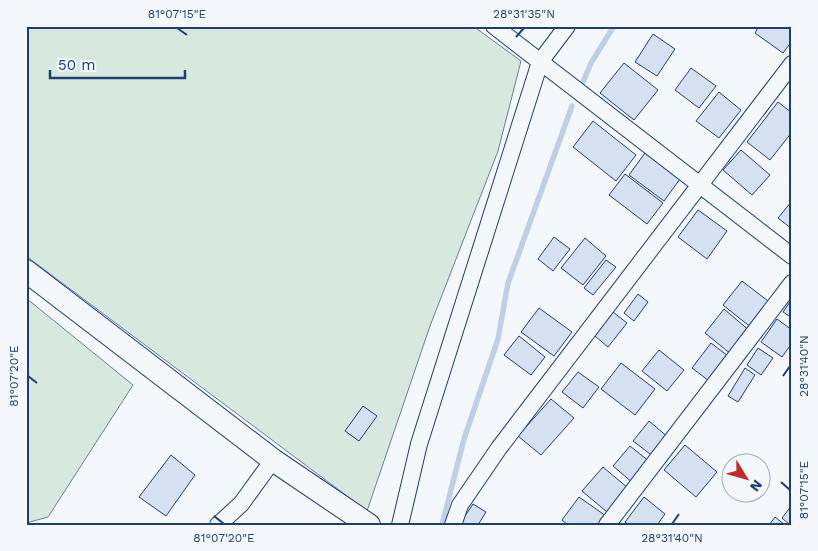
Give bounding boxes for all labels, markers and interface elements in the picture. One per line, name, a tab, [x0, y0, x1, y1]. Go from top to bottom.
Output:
text: 81°07'15"E	[148, 7, 207, 21]
text: 28°31'35"N	[493, 7, 555, 21]
scale bar	[50, 48, 185, 80]
text: 50 m	[58, 56, 95, 74]
text: 28°31'40"N	[797, 335, 811, 397]
text: 81°07'20"E	[7, 345, 21, 407]
north arrow	[720, 454, 770, 504]
text: 81°07'15"E	[797, 460, 811, 519]
text: N	[747, 477, 766, 495]
text: 81°07'20"E	[193, 531, 255, 545]
text: 28°31'40"N	[641, 531, 703, 545]

